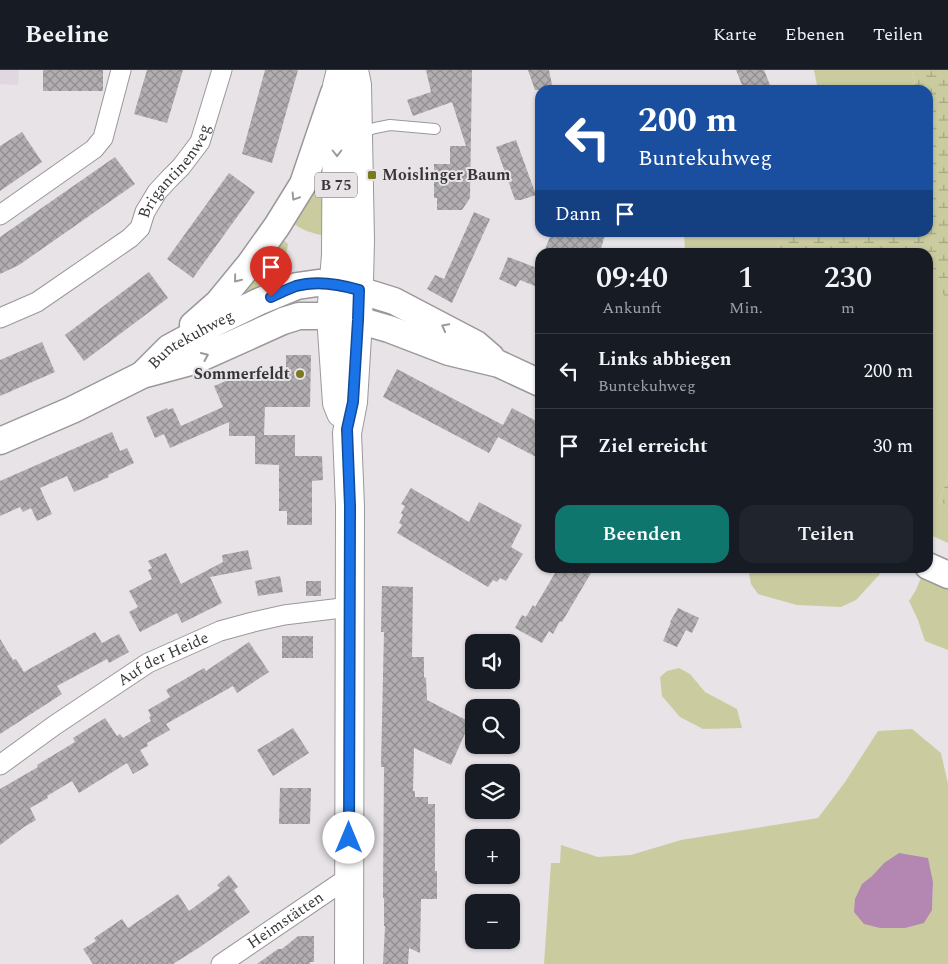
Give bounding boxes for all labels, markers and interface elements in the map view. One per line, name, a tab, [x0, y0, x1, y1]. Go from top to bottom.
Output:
text: Beeline	[25, 17, 109, 53]
text: Karte	[713, 21, 757, 48]
text: Ebenen	[785, 21, 845, 48]
text: Teilen	[873, 21, 923, 48]
text: 200 m	[638, 94, 737, 147]
icon: left	[555, 105, 620, 170]
street label: Brigantinenweg	[132, 121, 217, 221]
text: Buntekuhweg	[638, 142, 772, 175]
one-way arrow	[332, 149, 342, 157]
place label: Moislinger Baum	[382, 163, 511, 187]
marker: Moislinger Baum	[366, 169, 378, 181]
road number: B 75	[315, 172, 357, 198]
one-way arrow	[291, 192, 301, 201]
text: Dann	[555, 200, 601, 229]
icon: arrive	[611, 200, 639, 228]
pin	[250, 246, 292, 297]
icon: arrive	[257, 253, 285, 281]
text: 09:40	[596, 255, 668, 301]
text: 1	[738, 255, 754, 301]
text: 230	[824, 255, 872, 301]
one-way arrow	[234, 274, 243, 283]
text: Ankunft	[602, 296, 662, 320]
text: Min.	[729, 296, 763, 320]
text: m	[841, 296, 855, 320]
street label: Buntekuhweg	[142, 304, 238, 375]
one-way arrow	[441, 323, 450, 333]
text: Links abbiegen	[598, 345, 732, 374]
one-way arrow	[200, 351, 209, 362]
icon: left	[555, 357, 583, 385]
text: 200 m	[863, 357, 913, 386]
place label: Sommerfeldt	[194, 362, 290, 386]
marker: Sommerfeldt	[294, 368, 306, 380]
text: Buntekuhweg	[598, 374, 696, 398]
icon: arrive	[555, 432, 583, 460]
text: Ziel erreicht	[598, 432, 708, 461]
text: 30 m	[873, 432, 913, 461]
button: Beenden	[555, 505, 729, 563]
button: Teilen	[739, 505, 913, 563]
street label: Auf der Heide	[113, 626, 212, 692]
map controls	[465, 634, 520, 949]
button: sound	[465, 634, 520, 689]
button: search	[465, 699, 520, 754]
button: layers	[465, 764, 520, 819]
position arrow	[322, 811, 374, 863]
button: +	[465, 829, 520, 884]
street label: Heimstätten	[242, 885, 329, 955]
button: −	[465, 894, 520, 949]

